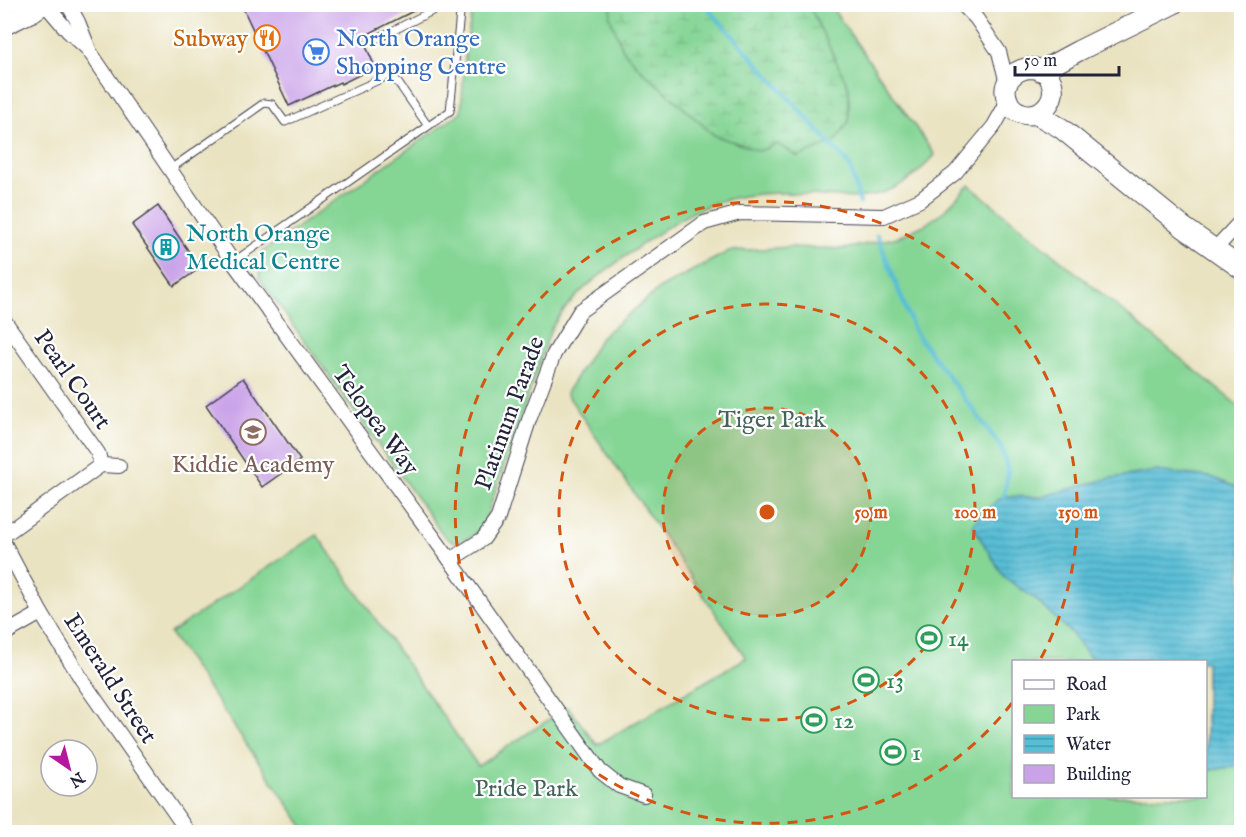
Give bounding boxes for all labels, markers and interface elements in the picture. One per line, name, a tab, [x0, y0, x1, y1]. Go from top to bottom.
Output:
restaurant icon: Subway	[252, 23, 282, 53]
place label: Subway	[173, 24, 248, 55]
place label: North Orange Shopping Centre	[336, 24, 506, 83]
supermarket icon: North Orange Shopping Centre	[301, 37, 331, 67]
scale bar	[1015, 39, 1118, 77]
text: 50 m	[1024, 50, 1057, 73]
place label: North Orange Medical Centre	[186, 219, 340, 278]
building icon: North Orange Medical Centre	[151, 232, 181, 262]
street label: Pearl Court	[26, 324, 117, 436]
street label: Platinum Parade	[468, 332, 553, 495]
street label: Telopea Way	[324, 360, 425, 482]
park label: Tiger Park	[718, 405, 826, 436]
school or university icon: Kiddie Academy	[238, 417, 268, 447]
place label: Kiddie Academy	[172, 450, 335, 481]
centre of rings	[757, 502, 777, 522]
text: 50 m	[854, 502, 888, 525]
text: 100 m	[954, 502, 996, 525]
text: 150 m	[1058, 502, 1098, 525]
street label: Emerald Street	[56, 608, 163, 750]
sports icon: 14	[914, 623, 944, 653]
place label: 14	[948, 624, 969, 655]
legend	[1012, 660, 1207, 798]
sports icon: 13	[851, 665, 881, 695]
place label: 13	[886, 666, 904, 697]
text: Road	[1066, 674, 1107, 697]
text: Park	[1066, 704, 1101, 727]
sports icon: 12	[799, 705, 829, 735]
place label: 12	[834, 706, 854, 737]
text: Water	[1066, 734, 1111, 757]
sports icon: 1	[878, 737, 908, 767]
north arrow	[39, 738, 99, 798]
place label: 1	[912, 738, 921, 769]
text: Building	[1066, 764, 1131, 787]
text: N	[65, 766, 89, 791]
park label: Pride Park	[474, 774, 578, 805]

